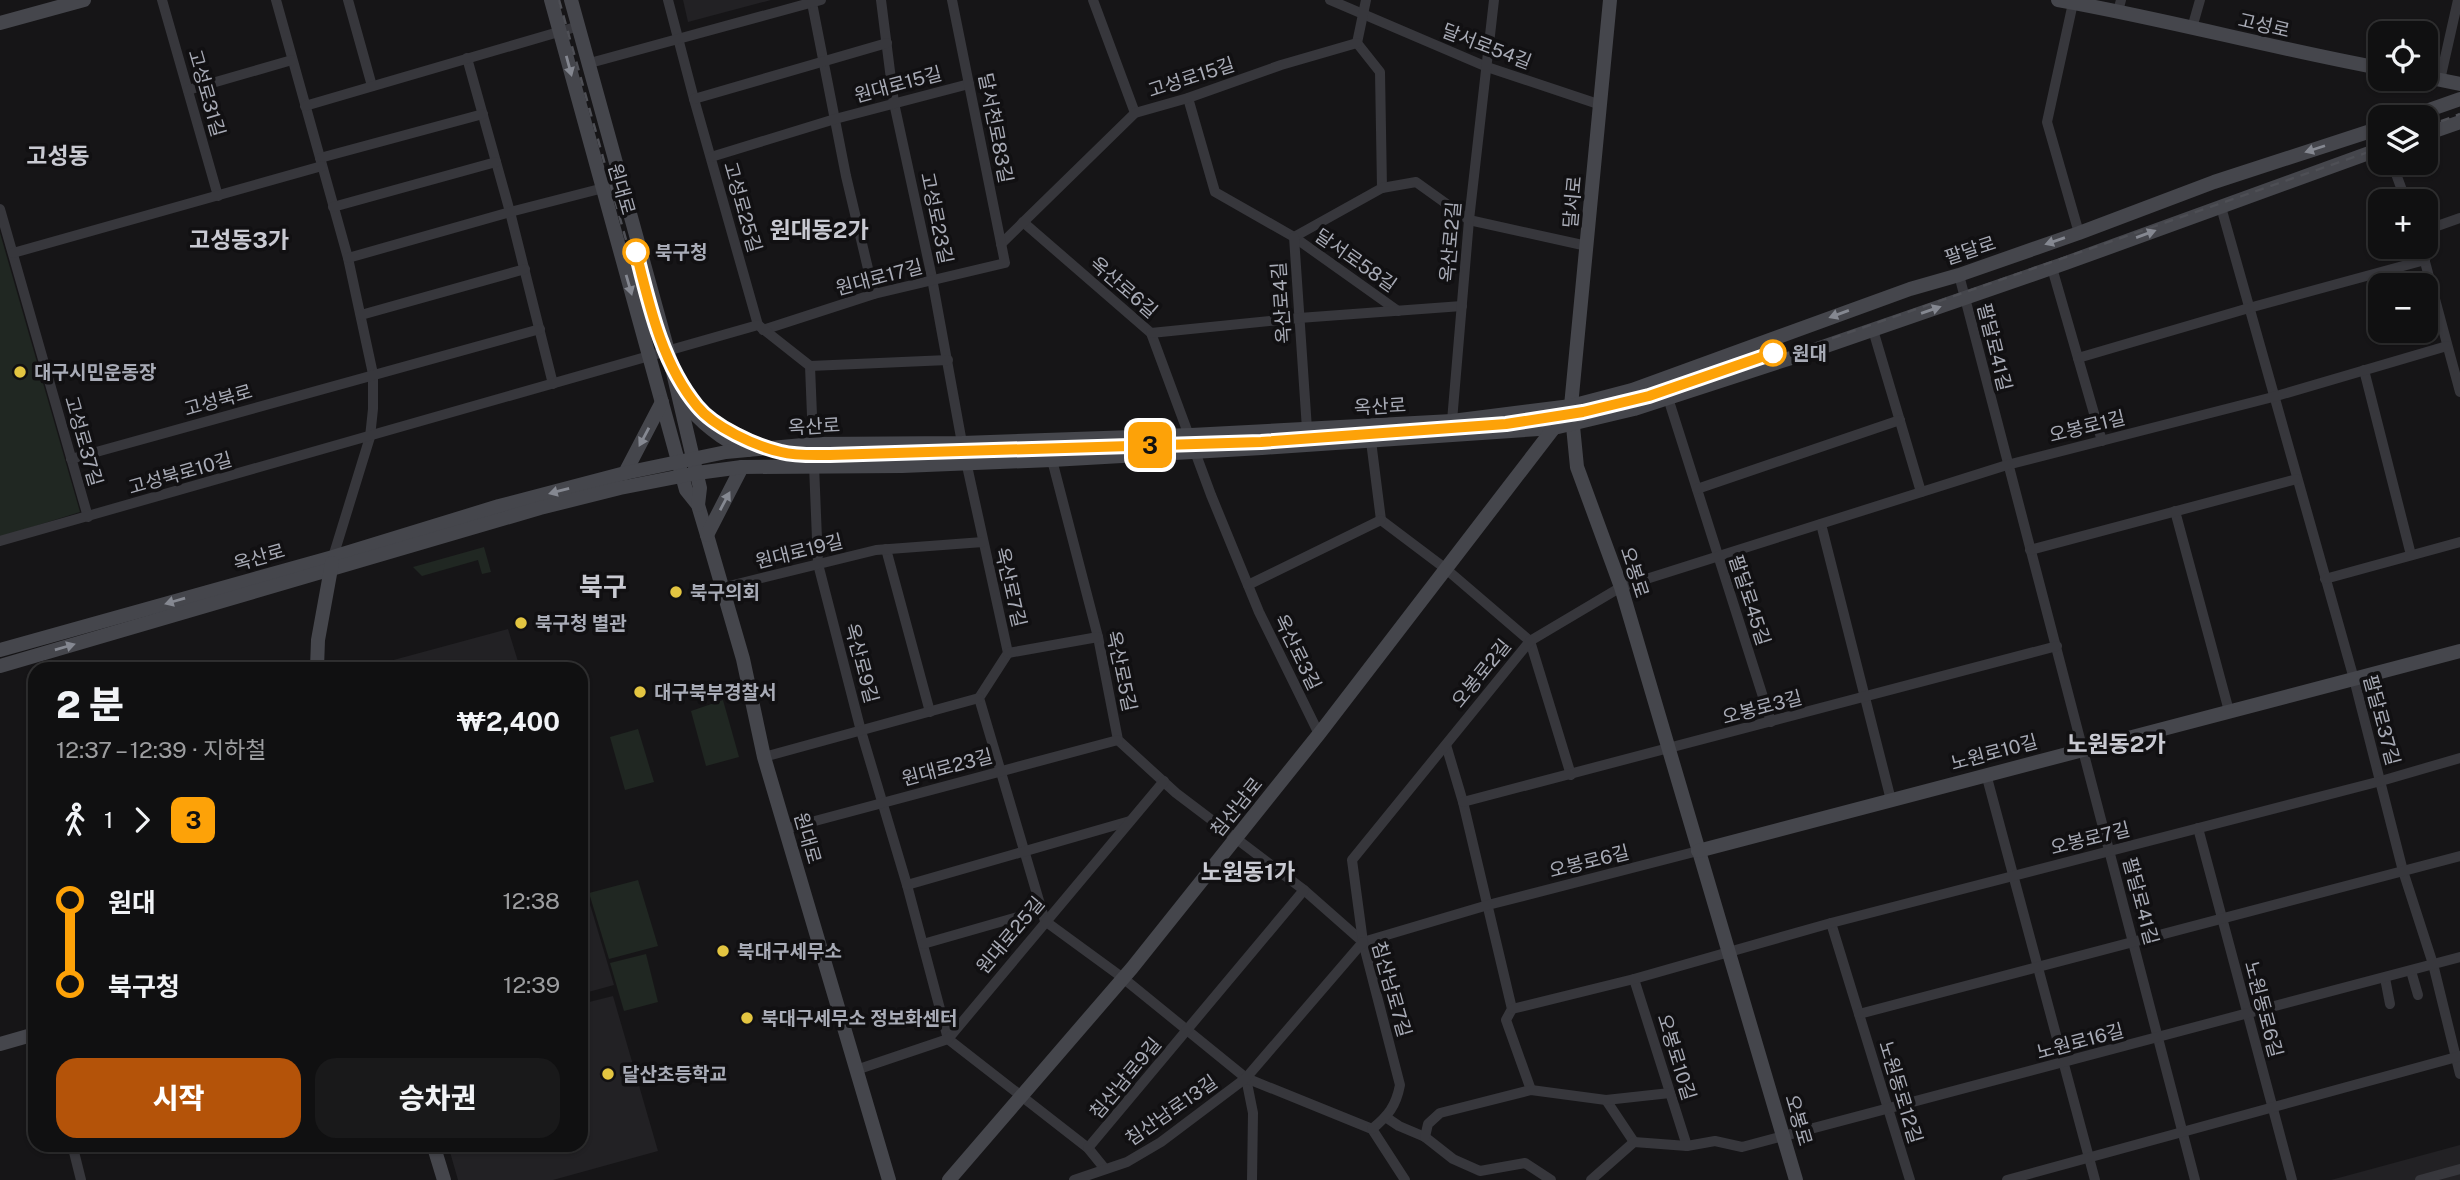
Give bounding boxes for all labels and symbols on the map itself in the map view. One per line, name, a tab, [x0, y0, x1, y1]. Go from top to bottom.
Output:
street label: 고성로	[2236, 8, 2292, 42]
street label: 달서로54길	[1439, 19, 1535, 73]
street label: 고성로31길	[184, 47, 230, 139]
street label: 고성로15길	[1145, 53, 1237, 101]
one-way arrow	[564, 55, 575, 77]
street label: 원대로15길	[852, 62, 944, 106]
street label: 달서천로83길	[975, 71, 1017, 185]
district label: 고성동	[26, 142, 90, 169]
one-way arrow	[2305, 144, 2326, 155]
street label: 고성로25길	[720, 159, 766, 255]
street label: 원대로	[604, 161, 640, 217]
street label: 고성로23길	[917, 170, 957, 266]
street label: 달서로	[1559, 175, 1585, 229]
street label: 옥산로2길	[1436, 201, 1464, 283]
district label: 원대동2가	[769, 216, 869, 243]
street label: 달서로58길	[1311, 224, 1401, 296]
district label: 고성동3가	[189, 226, 289, 253]
one-way arrow	[2135, 228, 2156, 239]
street label: 팔달로	[1942, 231, 1998, 269]
one-way arrow	[2044, 236, 2065, 247]
marker: 북구청	[623, 239, 649, 265]
place label: 북구청	[655, 241, 707, 263]
street label: 옥산로6길	[1086, 252, 1162, 322]
street label: 원대로17길	[833, 255, 925, 299]
street label: 옥산로4길	[1267, 261, 1295, 345]
one-way arrow	[625, 275, 635, 296]
street label: 팔달로41길	[1973, 301, 2017, 393]
one-way arrow	[1921, 304, 1942, 315]
one-way arrow	[1829, 309, 1850, 320]
marker: 원대	[1760, 340, 1786, 366]
place label: 원대	[1792, 342, 1827, 364]
place label: 대구시민운동장	[34, 361, 156, 383]
marker: 대구시민운동장	[12, 364, 28, 380]
street label: 고성북로	[181, 380, 255, 420]
street label: 고성로37길	[61, 393, 107, 489]
street label: 옥산로	[1353, 394, 1407, 418]
street label: 오봉로1길	[2047, 406, 2127, 446]
street label: 옥산로	[787, 414, 841, 438]
line badge: 3	[1127, 422, 1173, 468]
one-way arrow	[638, 427, 649, 447]
street label: 고성북로10길	[126, 448, 234, 498]
one-way arrow	[548, 486, 569, 496]
one-way arrow	[719, 491, 730, 511]
street label: 원대로19길	[753, 529, 845, 573]
street label: 옥산로	[231, 539, 287, 575]
street label: 오봉로	[1616, 544, 1654, 600]
street label: 옥산로7길	[991, 545, 1031, 629]
street label: 팔달로45길	[1725, 552, 1775, 648]
district label: 북구	[579, 571, 627, 602]
place label: 북구의회	[690, 581, 760, 603]
marker: 북구의회	[668, 584, 684, 600]
one-way arrow	[165, 596, 186, 606]
street label: 옥산로3길	[1270, 610, 1326, 694]
place label: 북구청 별관	[535, 612, 627, 634]
marker: 북구청 별관	[513, 615, 529, 631]
street label: 옥산로9길	[841, 621, 883, 705]
street label: 옥산로5길	[1103, 629, 1141, 713]
street label: 오봉로2길	[1447, 635, 1515, 711]
one-way arrow	[55, 641, 76, 651]
street label: 팔달로37길	[2359, 672, 2405, 768]
place label: 대구북부경찰서	[654, 681, 776, 703]
marker: 대구북부경찰서	[632, 684, 648, 700]
street label: 오봉로3길	[1720, 686, 1804, 728]
street label: 노원로10길	[1948, 730, 2040, 774]
district label: 노원동2가	[2066, 730, 2166, 757]
street label: 원대로23길	[899, 744, 995, 790]
street label: 침산남로	[1205, 773, 1267, 841]
street label: 원대로	[790, 810, 826, 866]
street label: 오봉로7길	[2048, 817, 2132, 859]
street label: 오봉로6길	[1547, 840, 1631, 882]
street label: 팔달로41길	[2119, 855, 2163, 947]
district label: 노원동1가	[1201, 858, 1295, 885]
street label: 원대로25길	[972, 892, 1048, 978]
street label: 침산남로7길	[1368, 938, 1416, 1040]
place label: 북대구세무소	[737, 940, 842, 962]
marker: 북대구세무소	[715, 943, 731, 959]
street label: 노원동로6길	[2241, 958, 2287, 1060]
place label: 북대구세무소 정보화센터	[761, 1007, 958, 1029]
marker: 북대구세무소 정보화센터	[739, 1010, 755, 1026]
street label: 오봉로10길	[1653, 1011, 1701, 1103]
street label: 노원로16길	[2034, 1019, 2126, 1063]
street label: 침산남로9길	[1085, 1033, 1165, 1123]
street label: 노원동로12길	[1875, 1038, 1927, 1146]
place label: 달산초등학교	[622, 1063, 727, 1085]
marker: 달산초등학교	[600, 1066, 616, 1082]
street label: 침산남로13길	[1121, 1070, 1221, 1150]
street label: 오봉로	[1781, 1092, 1817, 1148]

